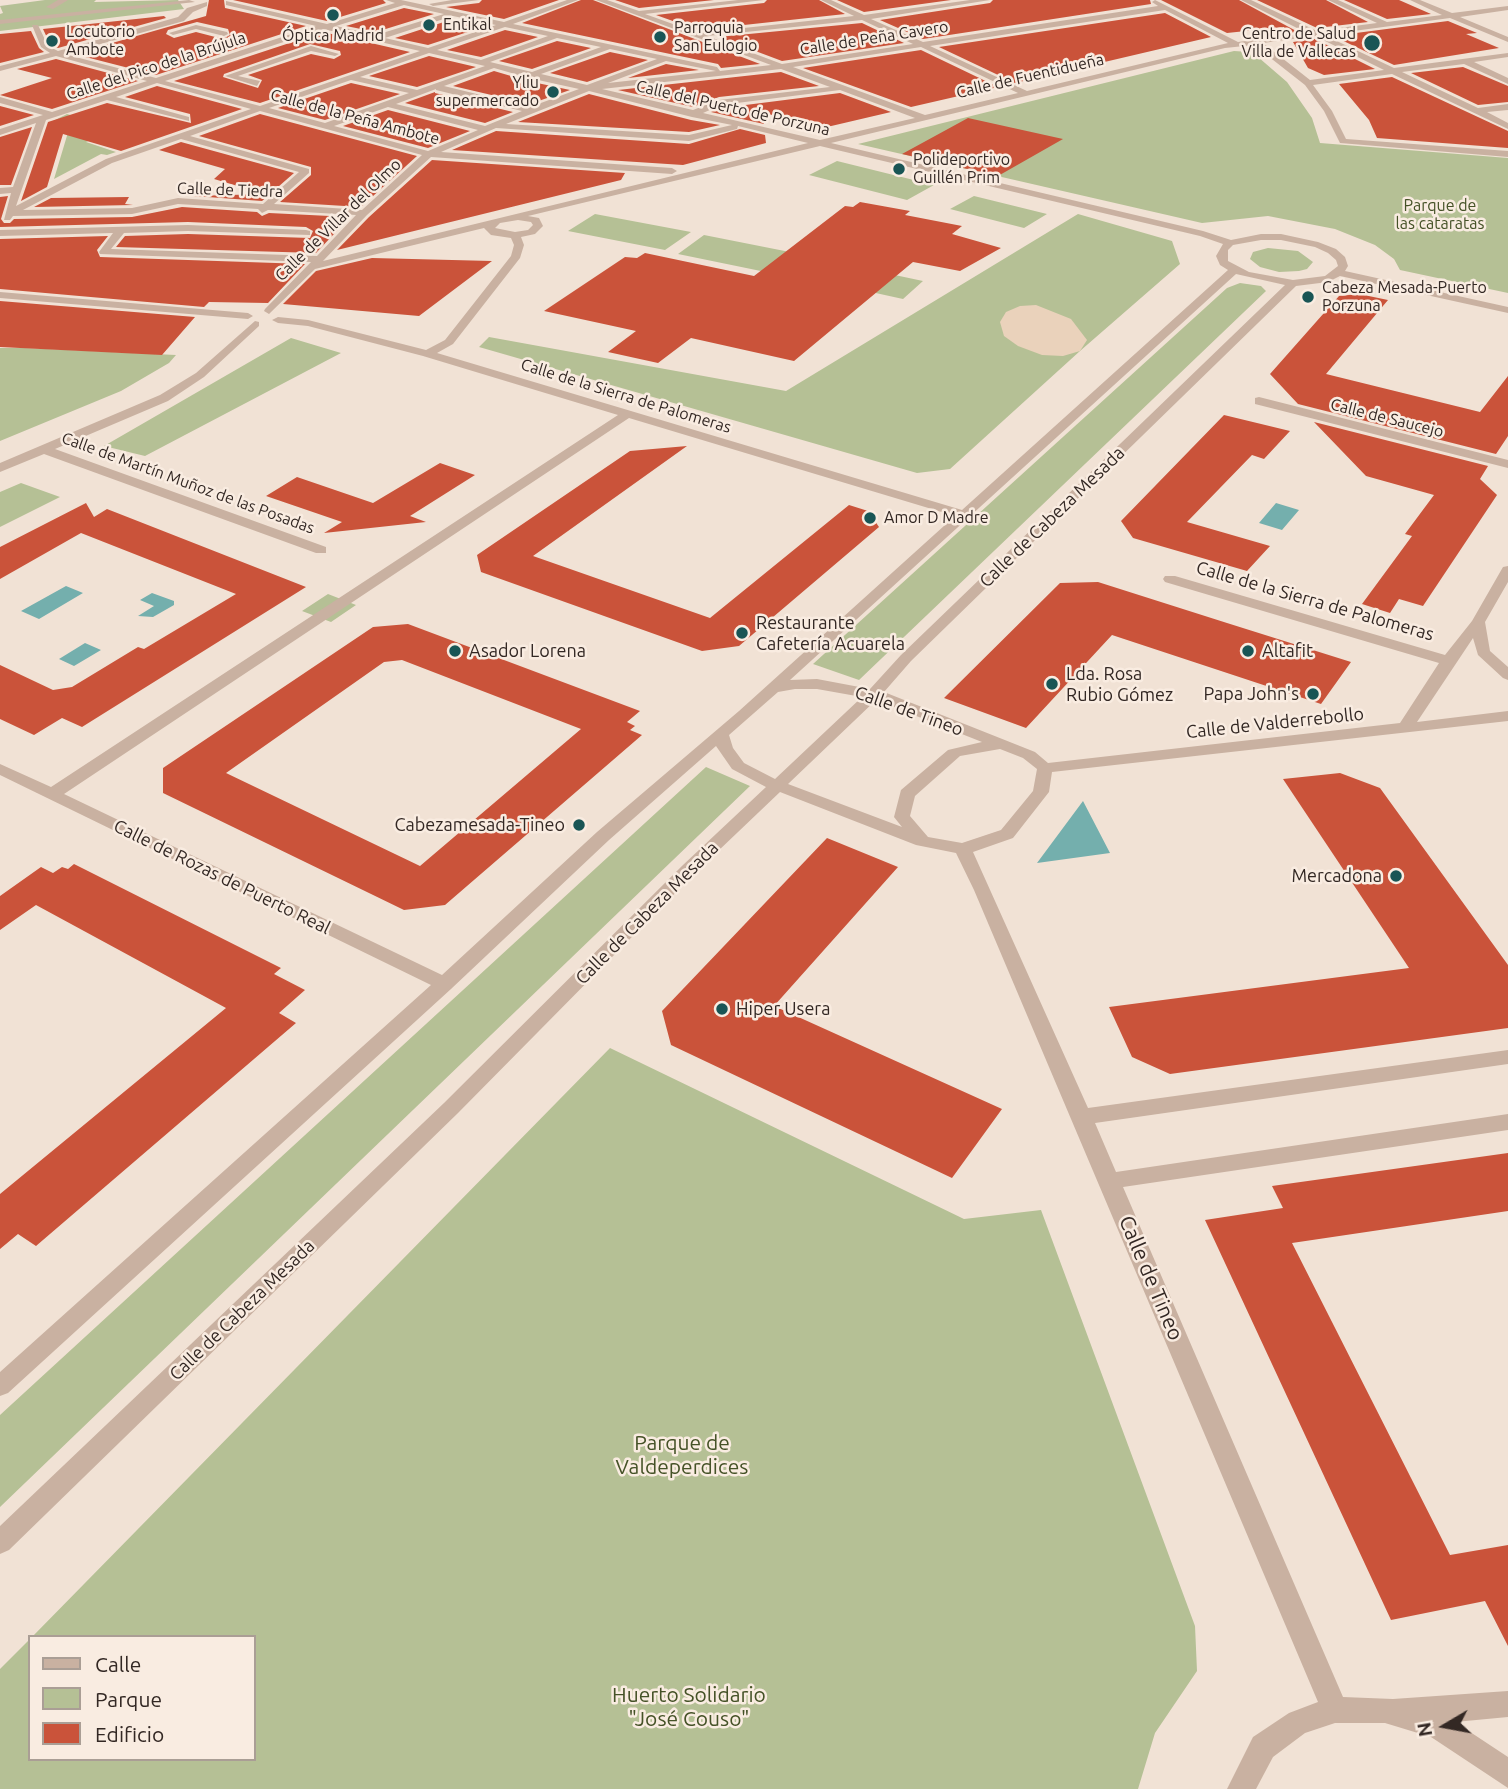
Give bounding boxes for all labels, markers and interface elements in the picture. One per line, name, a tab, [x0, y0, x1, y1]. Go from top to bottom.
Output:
marker: Óptica Madrid	[325, 7, 341, 23]
place label: Entikal	[443, 15, 492, 35]
marker: Entikal	[421, 17, 437, 33]
street label: Calle de Peña Cavero	[798, 17, 950, 59]
place label: Parroquia San Eulogio	[674, 18, 757, 56]
place label: Locutorio Ambote	[66, 22, 135, 60]
place label: Centro de Salud Villa de Vallecas	[1241, 24, 1356, 62]
place label: Óptica Madrid	[282, 26, 384, 46]
street label: Calle del Pico de la Brújula	[64, 28, 248, 104]
marker: Parroquia San Eulogio	[652, 29, 668, 45]
marker: Locutorio Ambote	[44, 33, 60, 49]
marker: Centro de Salud Villa de Vallecas	[1362, 33, 1382, 53]
street label: Calle de Fuentidueña	[954, 50, 1106, 102]
place label: Yliu supermercado	[436, 73, 539, 111]
street label: Calle del Puerto de Porzuna	[634, 76, 832, 140]
marker: Yliu supermercado	[545, 84, 561, 100]
street label: Calle de la Peña Ambote	[268, 85, 442, 149]
place label: Polideportivo Guillén Prim	[913, 150, 1010, 188]
street label: Calle de Villar del Olmo	[271, 155, 405, 285]
marker: Polideportivo Guillén Prim	[891, 161, 907, 177]
street label: Calle de Tiedra	[177, 179, 283, 201]
park label: Parque de las cataratas	[1396, 196, 1484, 234]
place label: Cabeza Mesada-Puerto Porzuna	[1322, 278, 1487, 316]
marker: Cabeza Mesada-Puerto Porzuna	[1300, 289, 1316, 305]
street label: Calle de la Sierra de Palomeras	[519, 355, 733, 437]
street label: Calle de Saucejo	[1328, 395, 1446, 441]
street label: Calle de Martín Muñoz de las Posadas	[59, 428, 317, 538]
street label: Calle de Cabeza Mesada	[975, 442, 1129, 592]
place label: Amor D Madre	[884, 508, 989, 528]
marker: Amor D Madre	[862, 510, 878, 526]
street label: Calle de la Sierra de Palomeras	[1194, 557, 1436, 645]
place label: Restaurante Cafetería Acuarela	[756, 612, 905, 654]
marker: Restaurante Cafetería Acuarela	[734, 625, 750, 641]
place label: Asador Lorena	[469, 640, 586, 662]
place label: Altafit	[1262, 640, 1313, 662]
marker: Asador Lorena	[447, 643, 463, 659]
marker: Altafit	[1240, 643, 1256, 659]
place label: Lda. Rosa Rubio Gómez	[1066, 663, 1173, 706]
marker: Lda. Rosa Rubio Gómez	[1044, 676, 1060, 692]
street label: Calle de Tineo	[852, 681, 966, 741]
place label: Papa John's	[1204, 683, 1299, 705]
marker: Papa John's	[1305, 686, 1321, 702]
street label: Calle de Valderrebollo	[1185, 703, 1365, 743]
place label: Cabezamesada-Tineo	[394, 814, 565, 836]
street label: Calle de Rozas de Puerto Real	[110, 815, 334, 939]
marker: Cabezamesada-Tineo	[571, 817, 587, 833]
street label: Calle de Cabeza Mesada	[571, 837, 723, 989]
place label: Mercadona	[1291, 865, 1382, 887]
marker: Mercadona	[1388, 868, 1404, 884]
place label: Hiper Usera	[736, 998, 830, 1020]
marker: Hiper Usera	[714, 1001, 730, 1017]
street label: Calle de Tineo	[1113, 1212, 1189, 1344]
street label: Calle de Cabeza Mesada	[165, 1235, 319, 1385]
park label: Parque de Valdeperdices	[616, 1430, 748, 1480]
legend	[28, 1635, 256, 1761]
text: Calle	[95, 1652, 141, 1676]
park label: Huerto Solidario "José Couso"	[612, 1682, 766, 1732]
text: Parque	[95, 1687, 162, 1711]
north arrow	[1410, 1691, 1480, 1761]
text: N	[1412, 1721, 1436, 1739]
text: Edificio	[95, 1722, 164, 1746]

